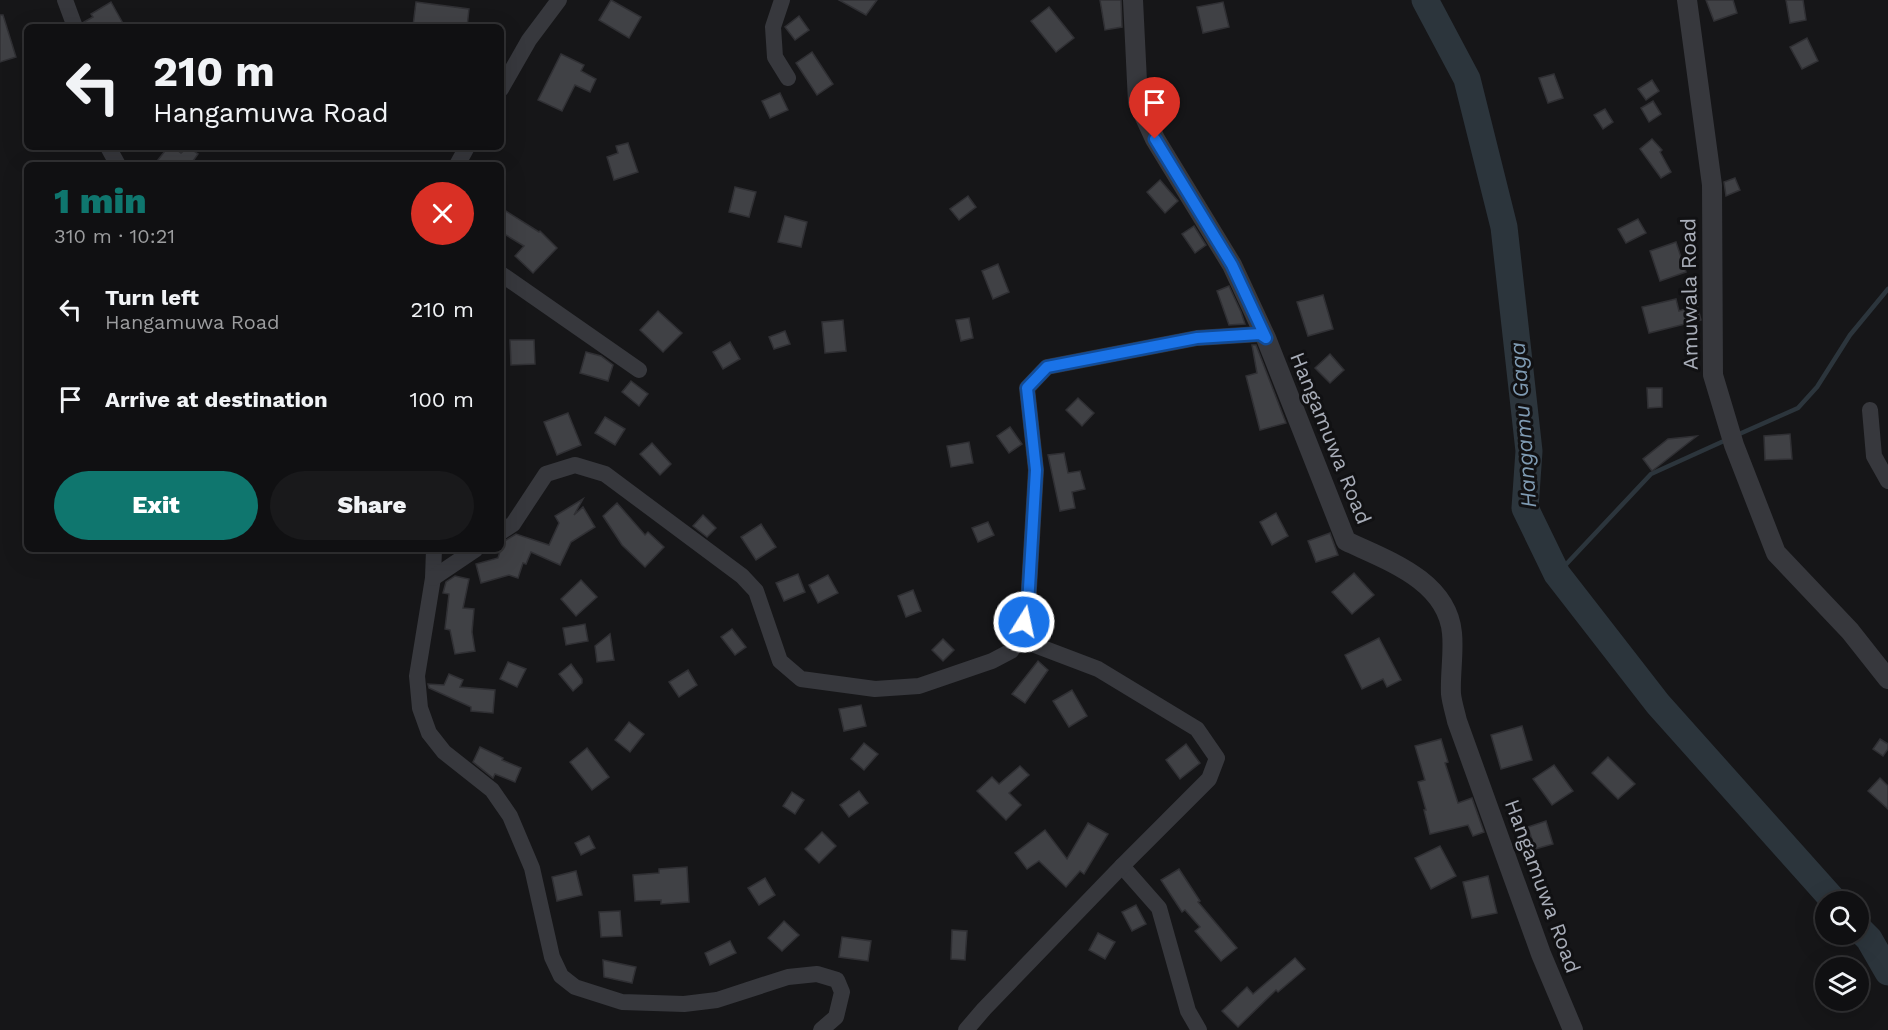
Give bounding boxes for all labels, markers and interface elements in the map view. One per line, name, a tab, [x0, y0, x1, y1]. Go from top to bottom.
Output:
text: 210 m	[153, 47, 275, 96]
icon: left	[54, 48, 132, 126]
pin	[1129, 77, 1180, 139]
icon: arrive	[1138, 86, 1171, 119]
text: Hangamuwa Road	[153, 97, 389, 129]
text: 1 min	[54, 180, 147, 222]
button: close	[411, 182, 474, 245]
street label: Amuwala Road	[1675, 218, 1703, 370]
text: 310 m · 10:21	[54, 224, 175, 248]
text: Turn left	[105, 285, 199, 310]
icon: left	[54, 293, 87, 326]
text: 210 m	[410, 297, 474, 322]
text: Hangamuwa Road	[105, 310, 280, 334]
water label: Hangamu Gaga	[1505, 341, 1541, 509]
street label: Hangamuwa Road	[1285, 348, 1377, 528]
icon: arrive	[54, 383, 87, 416]
text: Arrive at destination	[105, 387, 328, 412]
text: 100 m	[410, 387, 474, 412]
button: Exit	[54, 471, 258, 540]
button: Share	[270, 471, 474, 540]
position arrow	[992, 590, 1056, 654]
street label: Hangamuwa Road	[1500, 796, 1586, 976]
map controls	[1815, 891, 1869, 1011]
button: search	[1815, 891, 1869, 945]
button: layers	[1815, 957, 1869, 1011]

